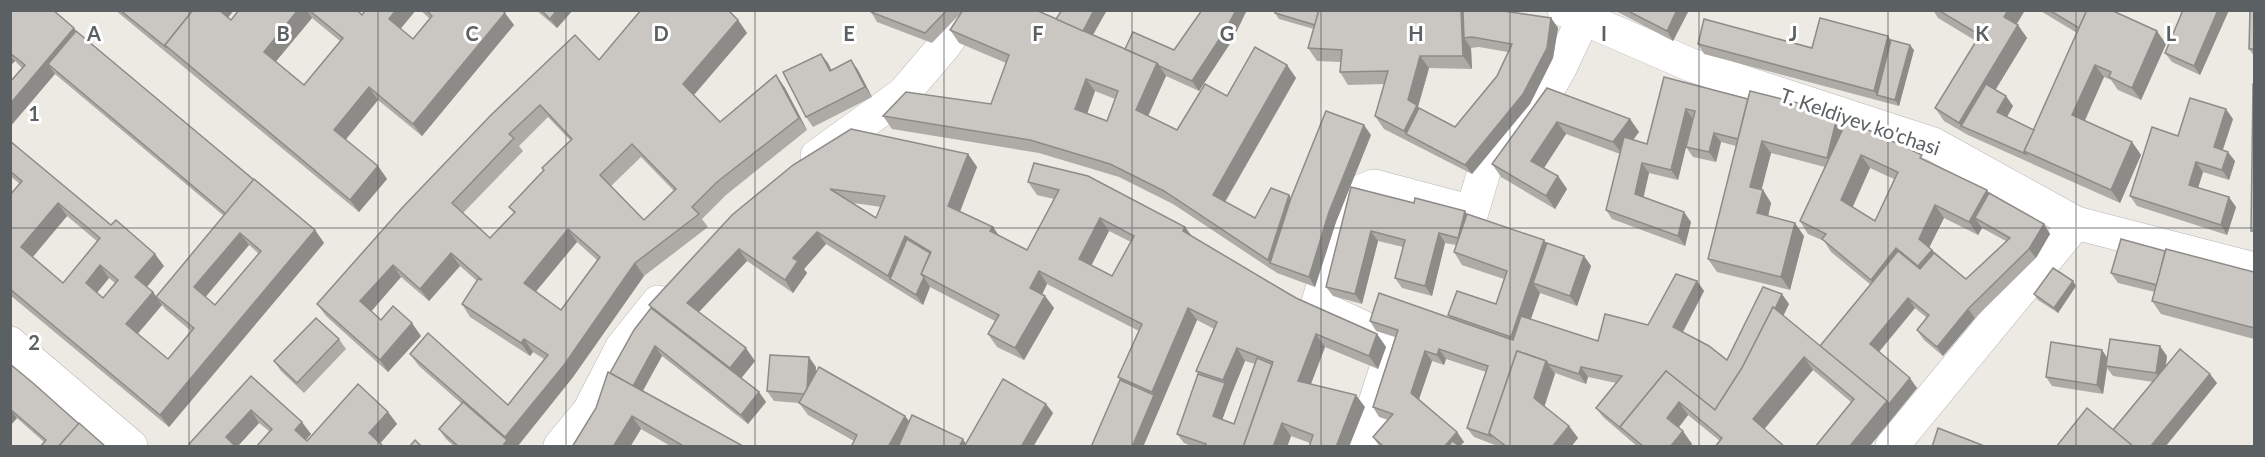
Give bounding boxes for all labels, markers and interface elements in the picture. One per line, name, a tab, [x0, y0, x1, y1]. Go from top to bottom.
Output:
text: A	[86, 21, 101, 45]
text: B	[276, 21, 290, 45]
text: C	[465, 21, 479, 45]
text: D	[653, 21, 669, 45]
text: E	[843, 21, 855, 45]
text: F	[1032, 21, 1044, 45]
text: G	[1220, 21, 1234, 45]
text: H	[1408, 21, 1424, 45]
text: I	[1601, 21, 1607, 45]
text: J	[1789, 21, 1797, 45]
text: K	[1975, 21, 1989, 45]
text: L	[2166, 21, 2177, 45]
street label: T. Keldiyev ko'chasi	[1777, 82, 1943, 160]
text: 1	[28, 101, 40, 125]
text: 2	[28, 330, 40, 354]

